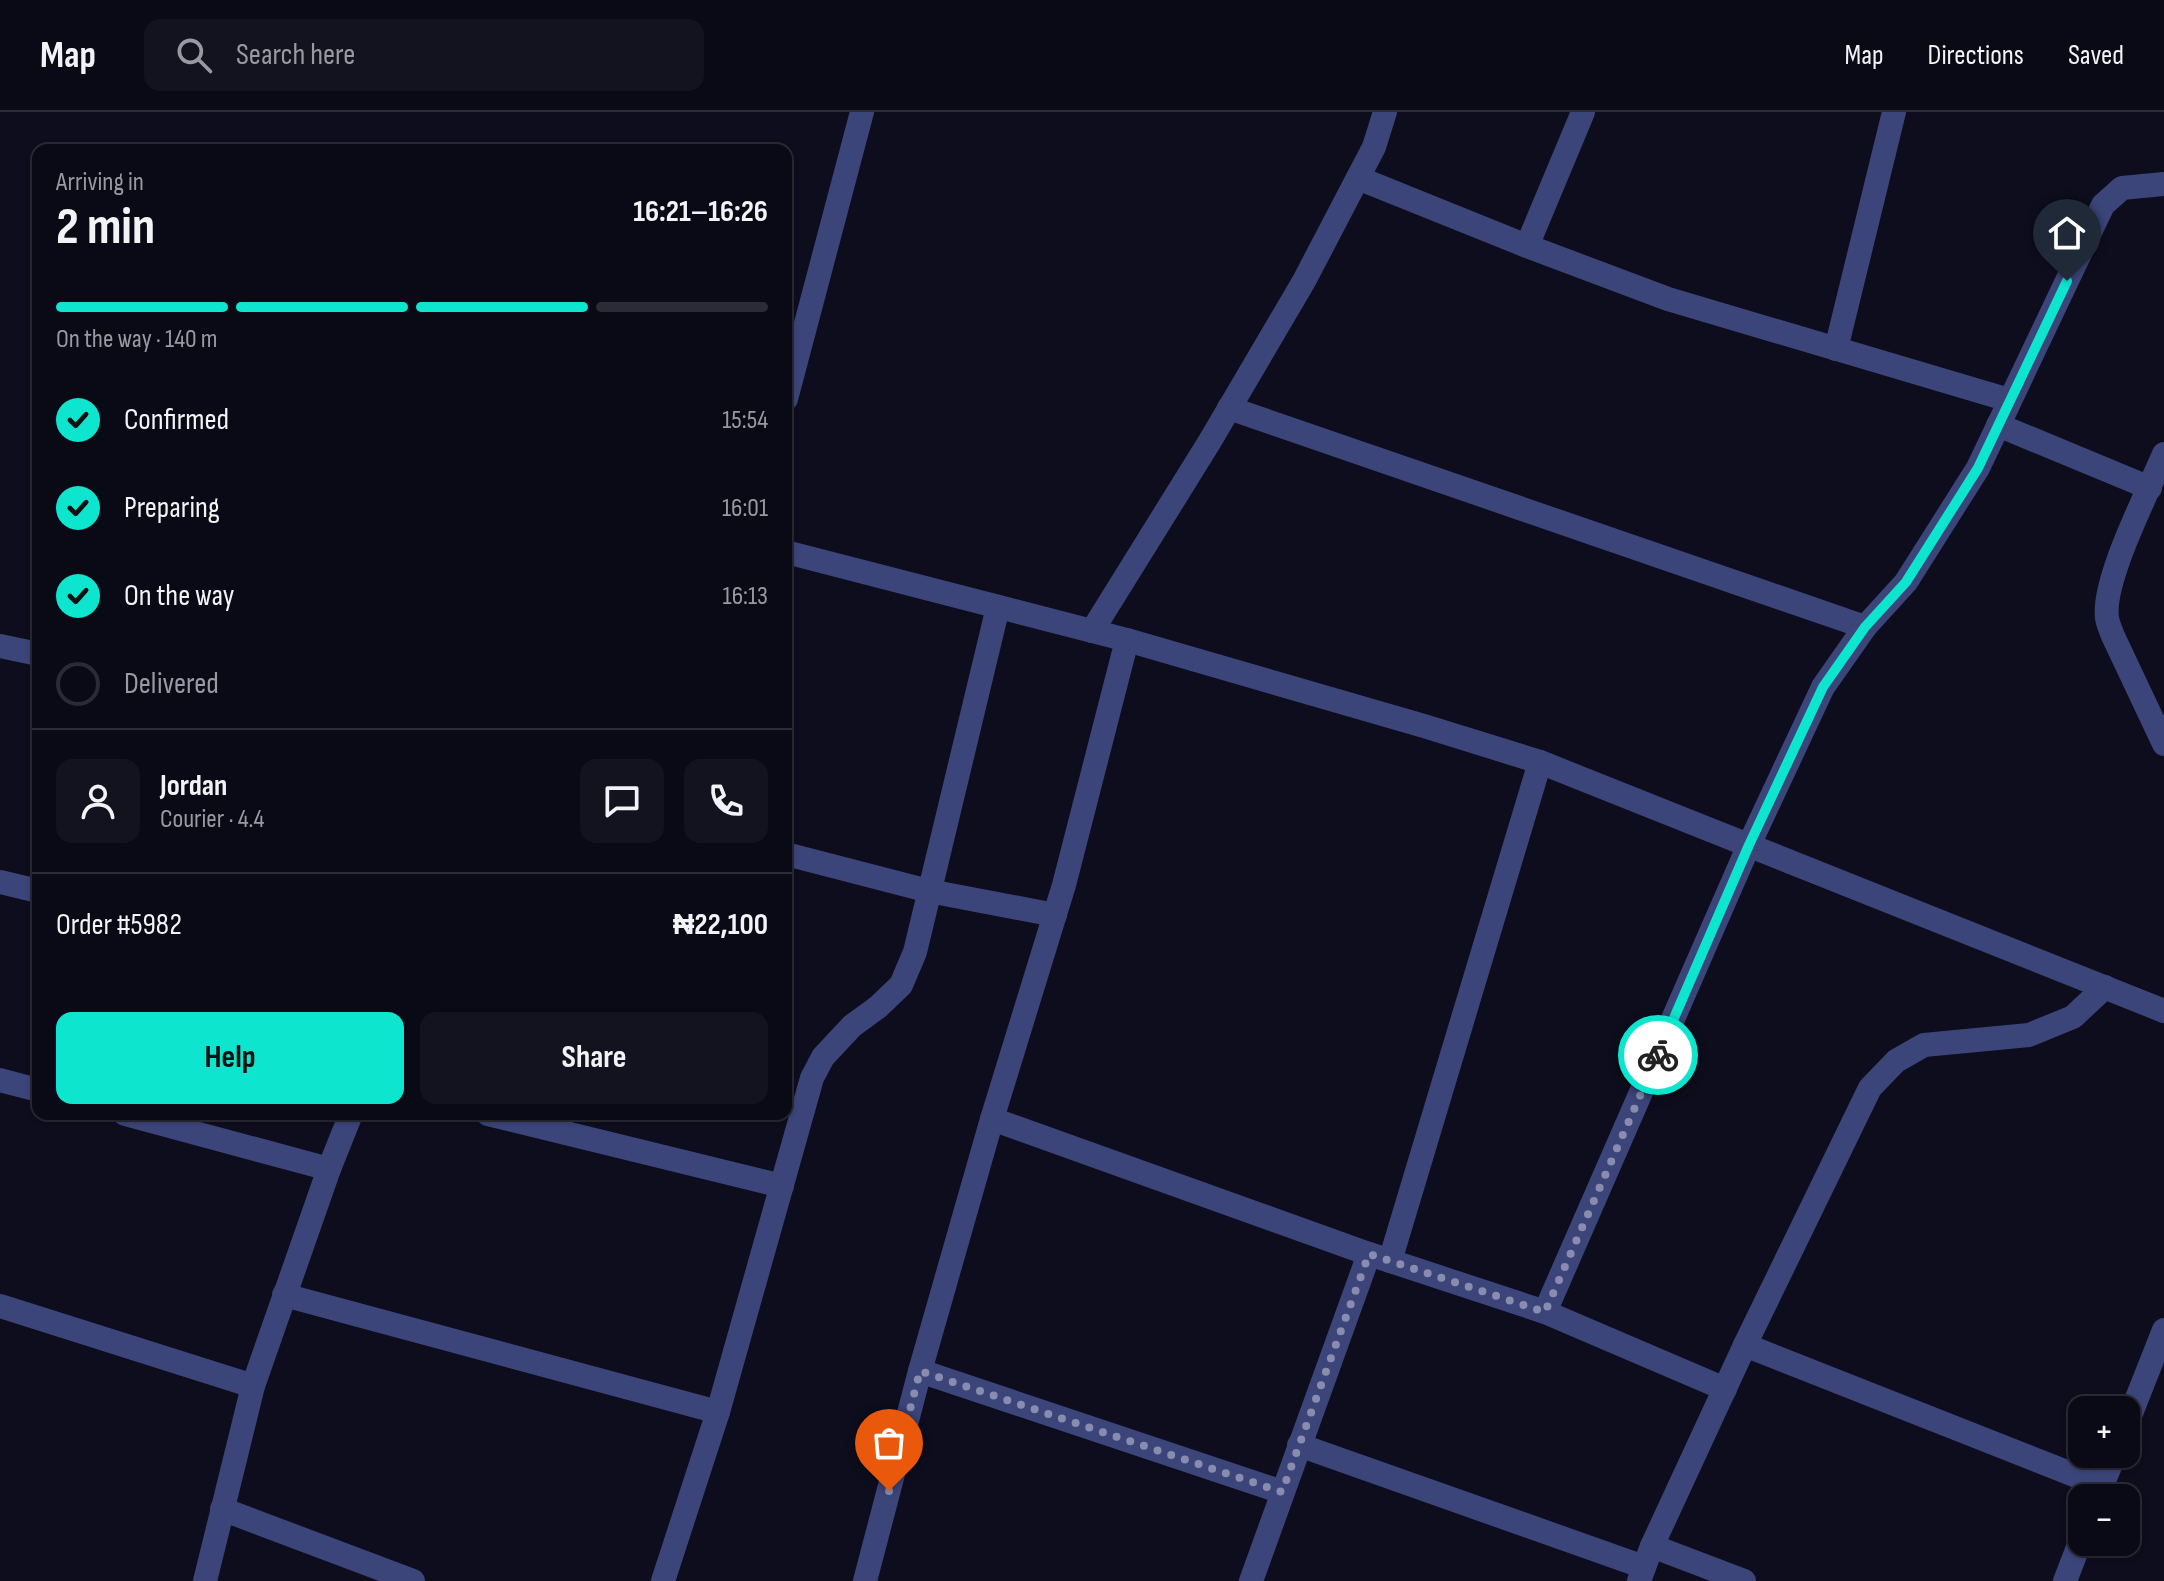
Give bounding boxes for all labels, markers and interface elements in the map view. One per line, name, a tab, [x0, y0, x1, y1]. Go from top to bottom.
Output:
search box	[144, 19, 704, 91]
text: Map	[40, 33, 96, 78]
icon: search	[172, 33, 216, 77]
text: Search here	[236, 37, 355, 73]
text: Map	[1845, 39, 1884, 72]
text: Directions	[1928, 39, 2024, 72]
text: Saved	[2068, 39, 2124, 72]
text: Arriving in	[56, 167, 144, 198]
text: 16:21–16:26	[633, 194, 768, 230]
text: 2 min	[56, 196, 155, 259]
pin	[2033, 199, 2101, 281]
icon: home	[2045, 211, 2089, 255]
text: On the way · 140 m	[56, 324, 218, 355]
icon: check	[56, 398, 100, 442]
text: Confirmed	[124, 402, 229, 438]
text: 15:54	[722, 405, 768, 436]
icon: check	[56, 486, 100, 530]
text: Preparing	[124, 490, 220, 526]
text: 16:01	[722, 493, 768, 524]
icon: check	[56, 574, 100, 618]
text: On the way	[124, 578, 234, 614]
text: 16:13	[723, 581, 768, 612]
text: Delivered	[124, 666, 219, 702]
button: person	[56, 759, 140, 843]
button: chat	[580, 759, 664, 843]
button: phone	[684, 759, 768, 843]
text: Jordan	[160, 768, 227, 804]
text: Courier · 4.4	[160, 804, 264, 835]
text: Order #5982	[56, 907, 182, 943]
text: ₦22,100	[673, 907, 768, 943]
button: Help	[56, 1012, 404, 1104]
button: Share	[420, 1012, 768, 1104]
courier	[1618, 1015, 1698, 1095]
icon: bike	[1636, 1033, 1680, 1077]
map controls	[2068, 1396, 2140, 1556]
button: +	[2068, 1396, 2140, 1468]
pin	[855, 1409, 923, 1491]
icon: bag	[867, 1421, 911, 1465]
button: −	[2068, 1484, 2140, 1556]

